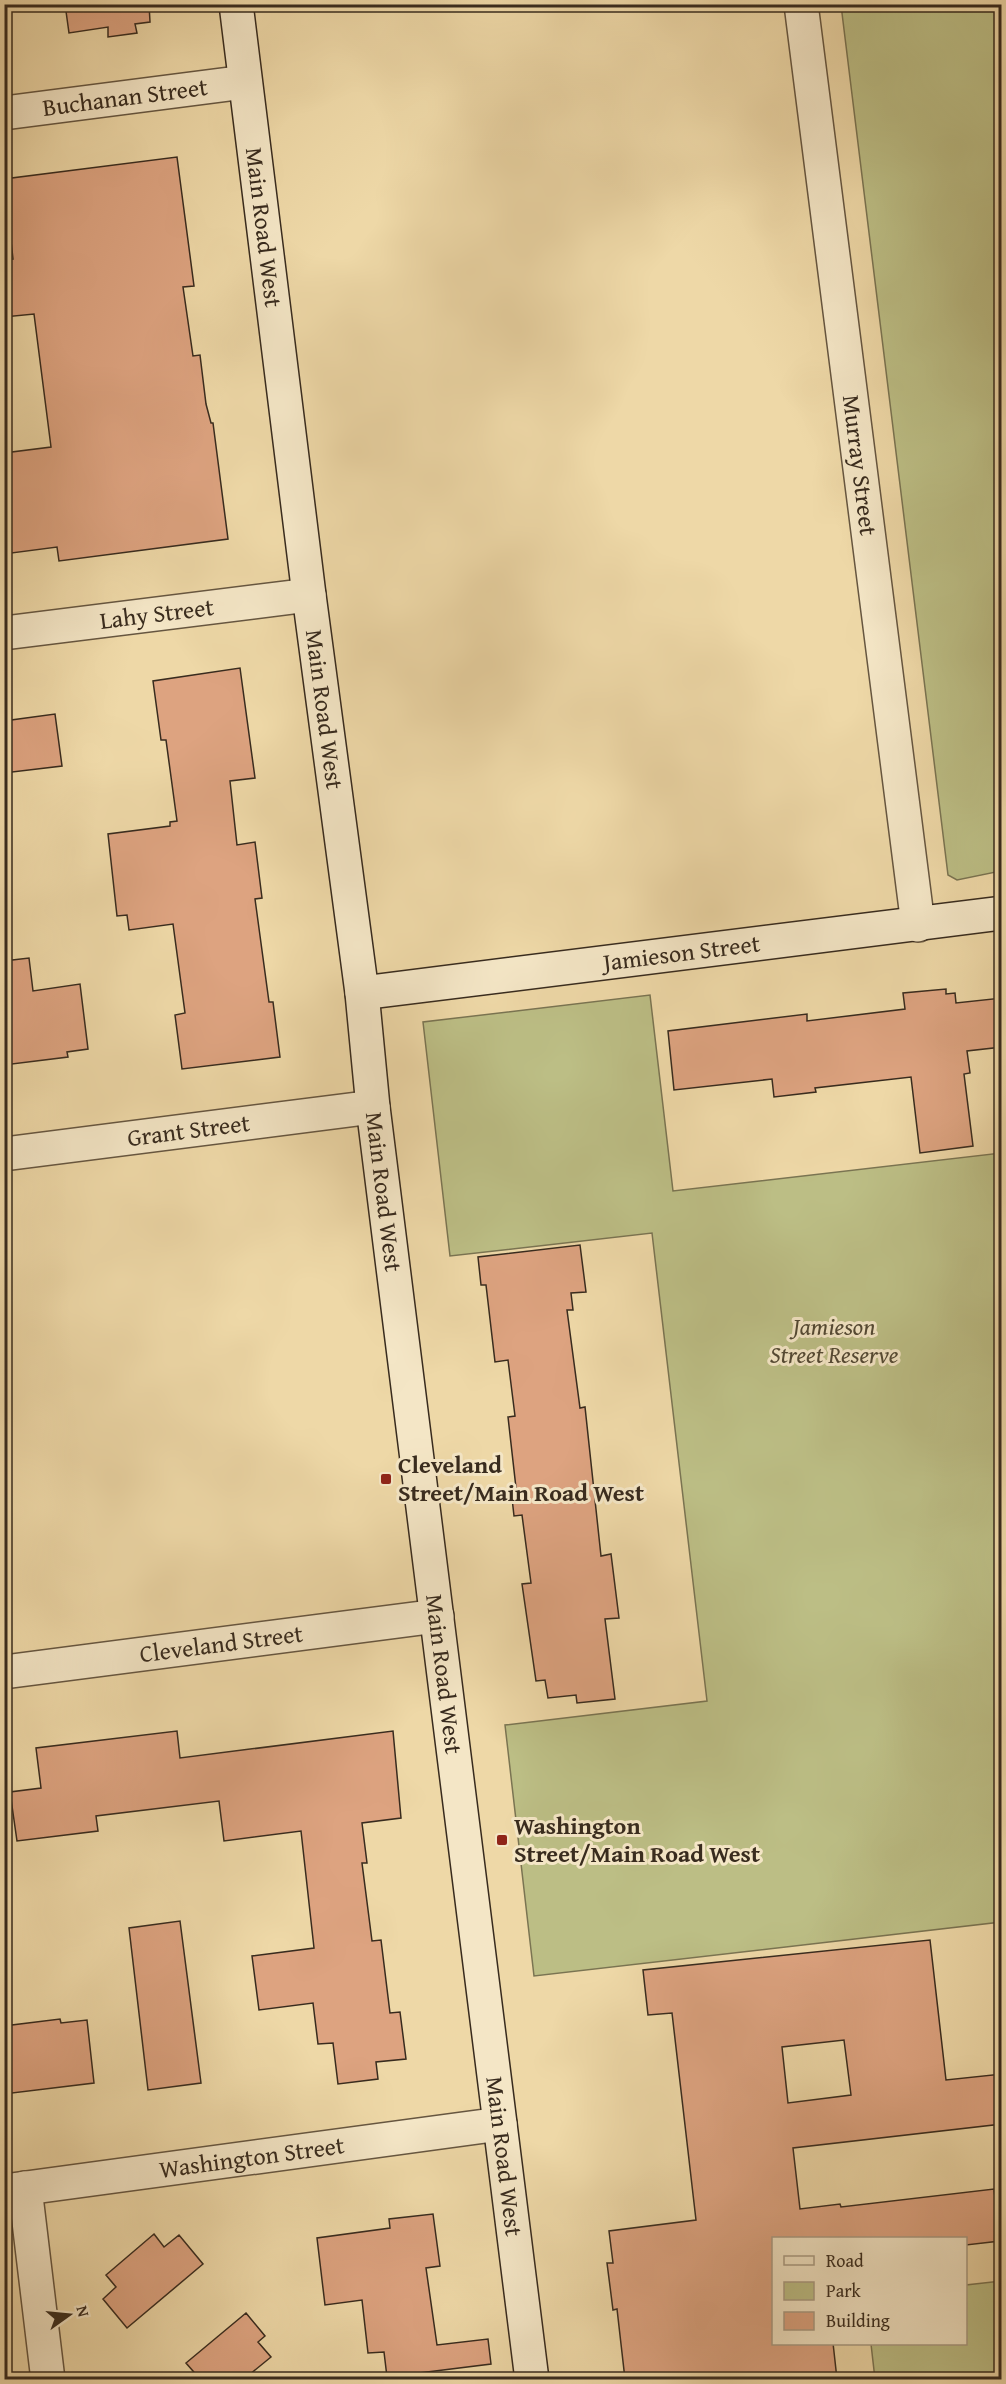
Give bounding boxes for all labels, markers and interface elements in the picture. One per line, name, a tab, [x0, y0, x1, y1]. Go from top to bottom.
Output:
street label: Buchanan Street	[40, 69, 210, 125]
street label: Main Road West	[237, 145, 291, 310]
street label: Murray Street	[834, 393, 886, 538]
street label: Lahy Street	[98, 589, 216, 638]
street label: Main Road West	[297, 627, 353, 792]
street label: Jamieson Street	[598, 925, 762, 980]
street label: Grant Street	[125, 1105, 252, 1155]
street label: Main Road West	[357, 1110, 411, 1274]
park label: Jamieson Street Reserve	[770, 1309, 899, 1372]
place label: Cleveland Street/Main Road West	[398, 1447, 644, 1510]
marker: Cleveland Street/Main Road West	[379, 1472, 393, 1486]
street label: Main Road West	[417, 1592, 472, 1756]
street label: Cleveland Street	[137, 1615, 305, 1671]
place label: Washington Street/Main Road West	[514, 1808, 760, 1871]
marker: Washington Street/Main Road West	[495, 1833, 509, 1847]
street label: Main Road West	[477, 2074, 532, 2239]
street label: Washington Street	[157, 2127, 347, 2187]
legend	[772, 2237, 967, 2345]
text: Road	[826, 2247, 864, 2274]
text: Park	[826, 2277, 862, 2304]
north arrow	[39, 2285, 99, 2345]
text: N	[71, 2303, 97, 2320]
text: Building	[826, 2307, 890, 2334]

